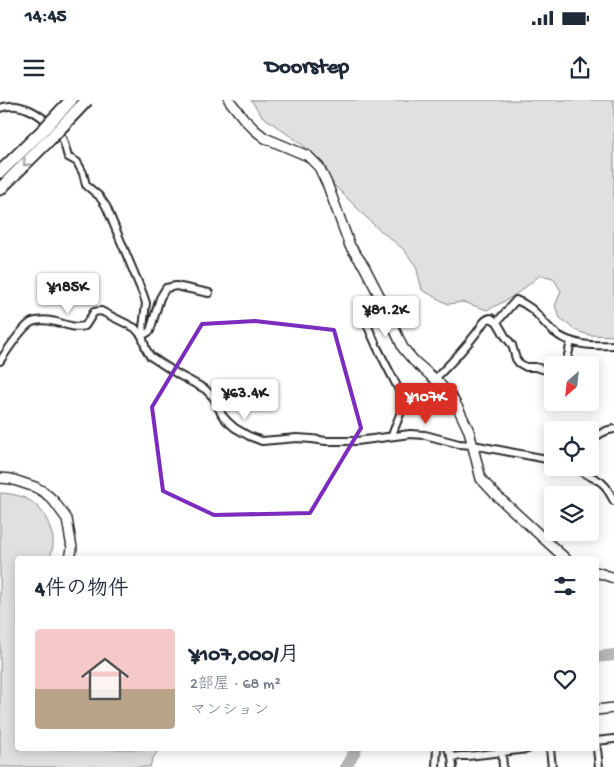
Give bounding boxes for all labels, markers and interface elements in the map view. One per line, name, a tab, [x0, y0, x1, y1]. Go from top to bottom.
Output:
text: 14:45	[25, 6, 67, 29]
icon: menu	[20, 54, 48, 82]
icon: share	[566, 54, 594, 82]
text: Doorstep	[265, 55, 349, 81]
one-way arrow	[23, 158, 32, 167]
pin: ¥185K	[33, 272, 103, 315]
text: ¥185K	[48, 279, 88, 298]
pin: ¥81.2K	[345, 296, 427, 338]
text: ¥81.2K	[364, 302, 408, 321]
north arrow	[544, 356, 599, 411]
map controls	[544, 356, 599, 541]
pin: ¥63.4K	[204, 378, 286, 421]
pin: ¥107K	[391, 382, 461, 425]
text: ¥63.4K	[222, 385, 268, 404]
text: ¥107K	[406, 389, 446, 408]
button: locate	[544, 421, 599, 476]
button: layers	[544, 486, 599, 541]
icon: filters	[551, 572, 579, 600]
text: 4件の物件	[35, 578, 129, 603]
text: ¥107,000/月	[190, 644, 299, 669]
icon: home	[75, 649, 135, 709]
icon: heart	[551, 665, 579, 693]
text: 2部屋 · 68 m²	[190, 676, 281, 695]
text: マンション	[190, 702, 269, 721]

